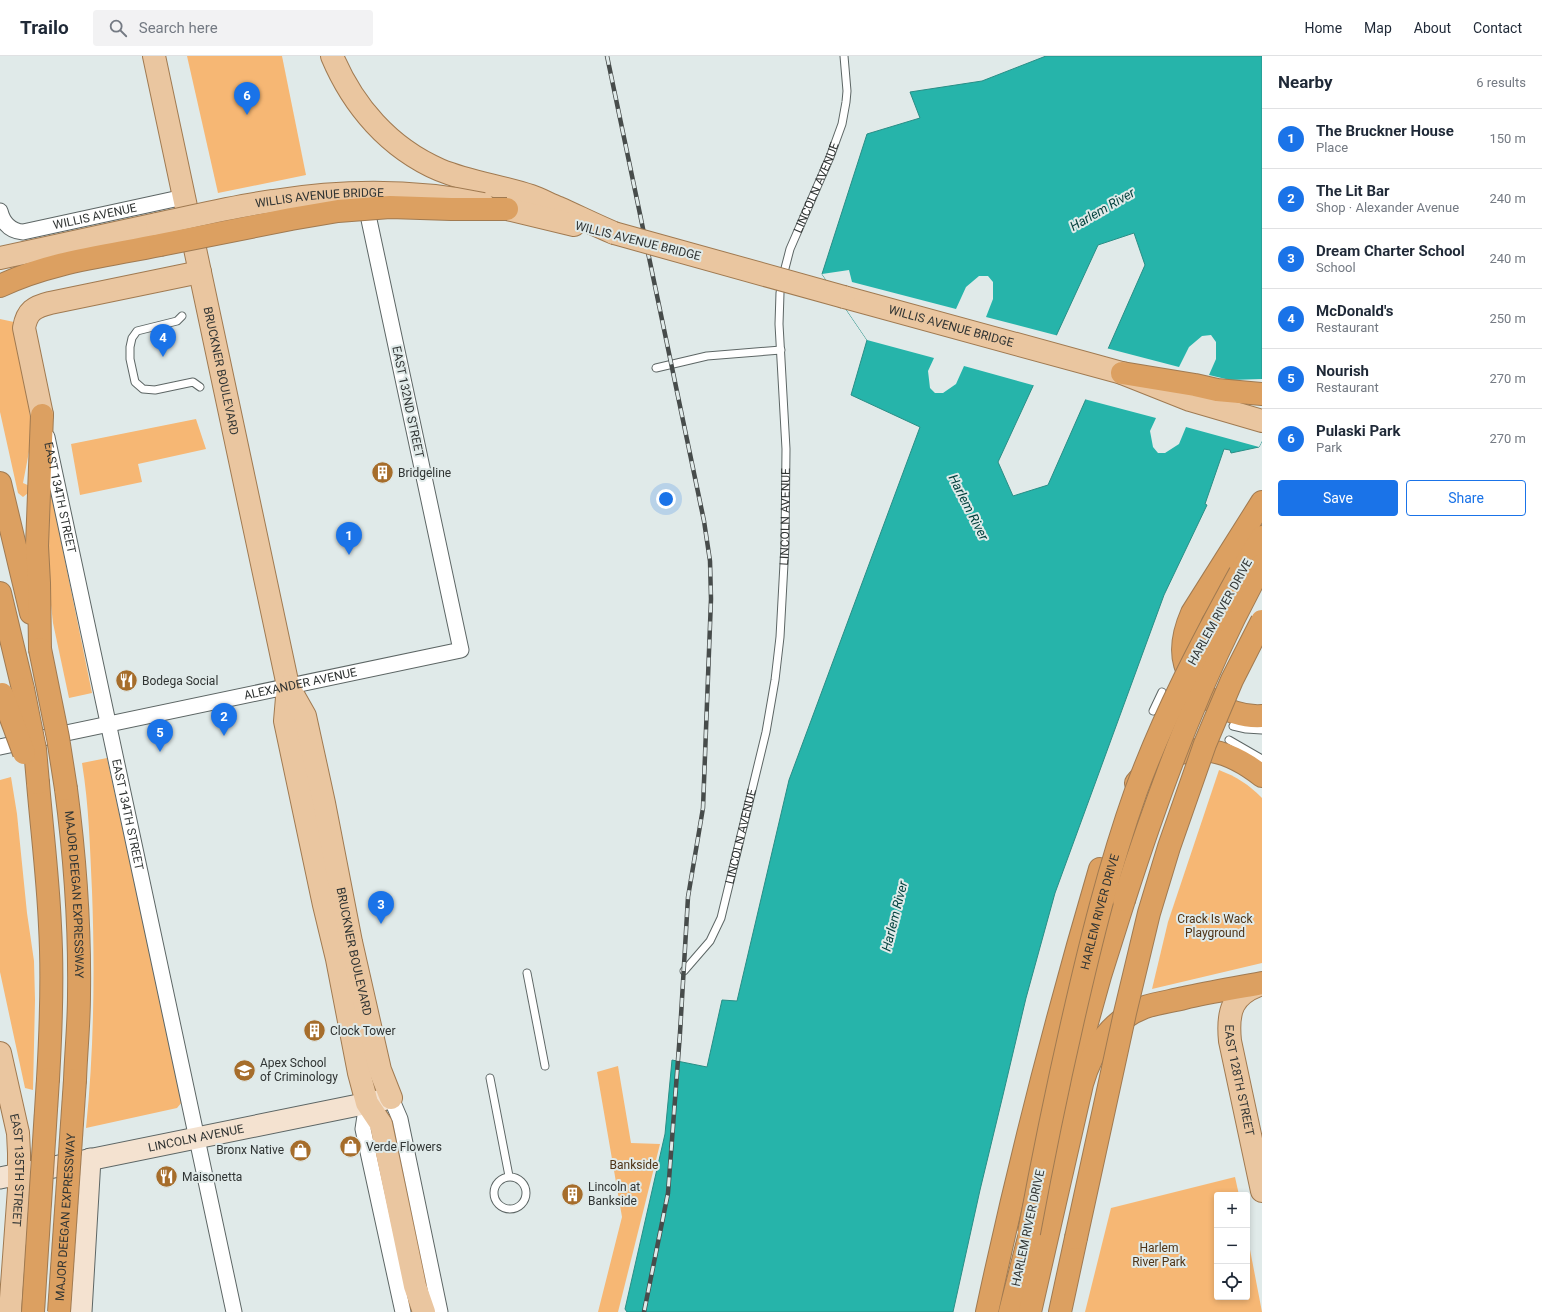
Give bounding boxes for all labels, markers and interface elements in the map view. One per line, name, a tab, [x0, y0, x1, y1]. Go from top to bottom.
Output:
search box	[93, 10, 373, 46]
text: Trailo	[20, 16, 69, 39]
icon: search	[107, 17, 129, 39]
text: Search here	[139, 19, 218, 37]
text: Home	[1304, 20, 1342, 36]
text: Map	[1364, 20, 1392, 36]
text: About	[1414, 20, 1451, 36]
text: Contact	[1473, 20, 1522, 36]
text: Nearby	[1278, 72, 1333, 92]
text: 6 results	[1476, 75, 1526, 90]
pin: 6	[234, 82, 260, 115]
text: The Bruckner House	[1316, 122, 1454, 140]
text: 1	[1287, 131, 1295, 146]
text: 150 m	[1489, 131, 1526, 146]
street label: LINCOLN AVENUE	[791, 140, 842, 235]
text: Place	[1316, 140, 1348, 155]
text: The Lit Bar	[1316, 182, 1390, 200]
water label: Harlem River	[1067, 185, 1138, 234]
street label: WILLIS AVENUE BRIDGE	[254, 186, 384, 210]
text: 2	[1287, 191, 1295, 206]
text: 240 m	[1489, 191, 1526, 206]
street label: WILLIS AVENUE	[52, 200, 138, 232]
text: Shop · Alexander Avenue	[1316, 200, 1459, 215]
street label: WILLIS AVENUE BRIDGE	[574, 219, 703, 263]
text: Dream Charter School	[1316, 242, 1465, 260]
text: 3	[1287, 251, 1295, 266]
text: 240 m	[1489, 251, 1526, 266]
text: School	[1316, 260, 1356, 275]
street label: WILLIS AVENUE BRIDGE	[887, 302, 1015, 350]
text: McDonald's	[1316, 302, 1394, 320]
street label: BRUCKNER BOULEVARD	[201, 305, 241, 437]
text: 4	[1287, 311, 1295, 326]
text: 250 m	[1489, 311, 1526, 326]
text: Restaurant	[1316, 320, 1379, 335]
pin: 4	[150, 324, 176, 357]
street label: EAST 132ND STREET	[389, 345, 427, 459]
text: Nourish	[1316, 362, 1369, 380]
text: 5	[1287, 371, 1295, 386]
text: 270 m	[1489, 371, 1526, 386]
text: Restaurant	[1316, 380, 1379, 395]
text: Pulaski Park	[1316, 422, 1401, 440]
text: 6	[1287, 431, 1295, 446]
text: 270 m	[1489, 431, 1526, 446]
text: Park	[1316, 440, 1342, 455]
street label: EAST 134TH STREET	[41, 441, 79, 554]
building icon: Bridgeline	[370, 460, 396, 486]
place label: Bridgeline	[398, 466, 451, 480]
street label: LINCOLN AVENUE	[777, 468, 793, 566]
water label: Harlem River	[946, 472, 992, 543]
button: Save	[1278, 480, 1398, 516]
button: Share	[1406, 480, 1526, 516]
your location	[656, 489, 676, 509]
pin: 1	[336, 522, 362, 555]
street label: HARLEM RIVER DRIVE	[1185, 556, 1255, 667]
street label: ALEXANDER AVENUE	[243, 665, 358, 702]
restaurant icon: Bodega Social	[114, 668, 140, 694]
place label: Bodega Social	[142, 674, 218, 688]
pin: 2	[211, 703, 237, 736]
pin: 5	[147, 719, 173, 752]
street label: EAST 134TH STREET	[109, 758, 146, 871]
street label: LINCOLN AVENUE	[722, 787, 759, 886]
street label: MAJOR DEEGAN EXPRESSWAY	[62, 810, 86, 979]
street label: HARLEM RIVER DRIVE	[1078, 852, 1122, 971]
water label: Harlem River	[879, 879, 911, 953]
street label: BRUCKNER BOULEVARD	[334, 886, 375, 1017]
pin: 3	[368, 891, 394, 924]
park label: Crack Is Wack Playground	[1177, 912, 1254, 940]
building icon: Clock Tower	[301, 1018, 327, 1044]
place label: Clock Tower	[330, 1024, 396, 1038]
street label: EAST 128TH STREET	[1222, 1024, 1257, 1137]
place label: Apex School of Criminology	[260, 1056, 338, 1084]
school or university icon: Apex School of Criminology	[232, 1057, 258, 1083]
street label: EAST 135TH STREET	[7, 1112, 26, 1227]
street label: LINCOLN AVENUE	[147, 1121, 245, 1155]
street label: MAJOR DEEGAN EXPRESSWAY	[53, 1132, 78, 1302]
shop icon: Verde Flowers	[337, 1134, 363, 1160]
shop icon: Bronx Native	[287, 1137, 313, 1163]
place label: Verde Flowers	[366, 1140, 442, 1154]
place label: Bronx Native	[216, 1143, 284, 1157]
park label: Bankside	[610, 1158, 658, 1172]
restaurant icon: Maisonetta	[154, 1164, 180, 1190]
street label: HARLEM RIVER DRIVE	[1009, 1168, 1047, 1288]
place label: Maisonetta	[182, 1170, 242, 1184]
place label: Lincoln at Bankside	[588, 1180, 640, 1208]
building icon: Lincoln at Bankside	[560, 1181, 586, 1207]
map controls	[1214, 1192, 1250, 1300]
button: +	[1214, 1192, 1250, 1228]
button: −	[1214, 1228, 1250, 1264]
park label: Harlem River Park	[1132, 1241, 1187, 1269]
button: locate	[1214, 1264, 1250, 1300]

